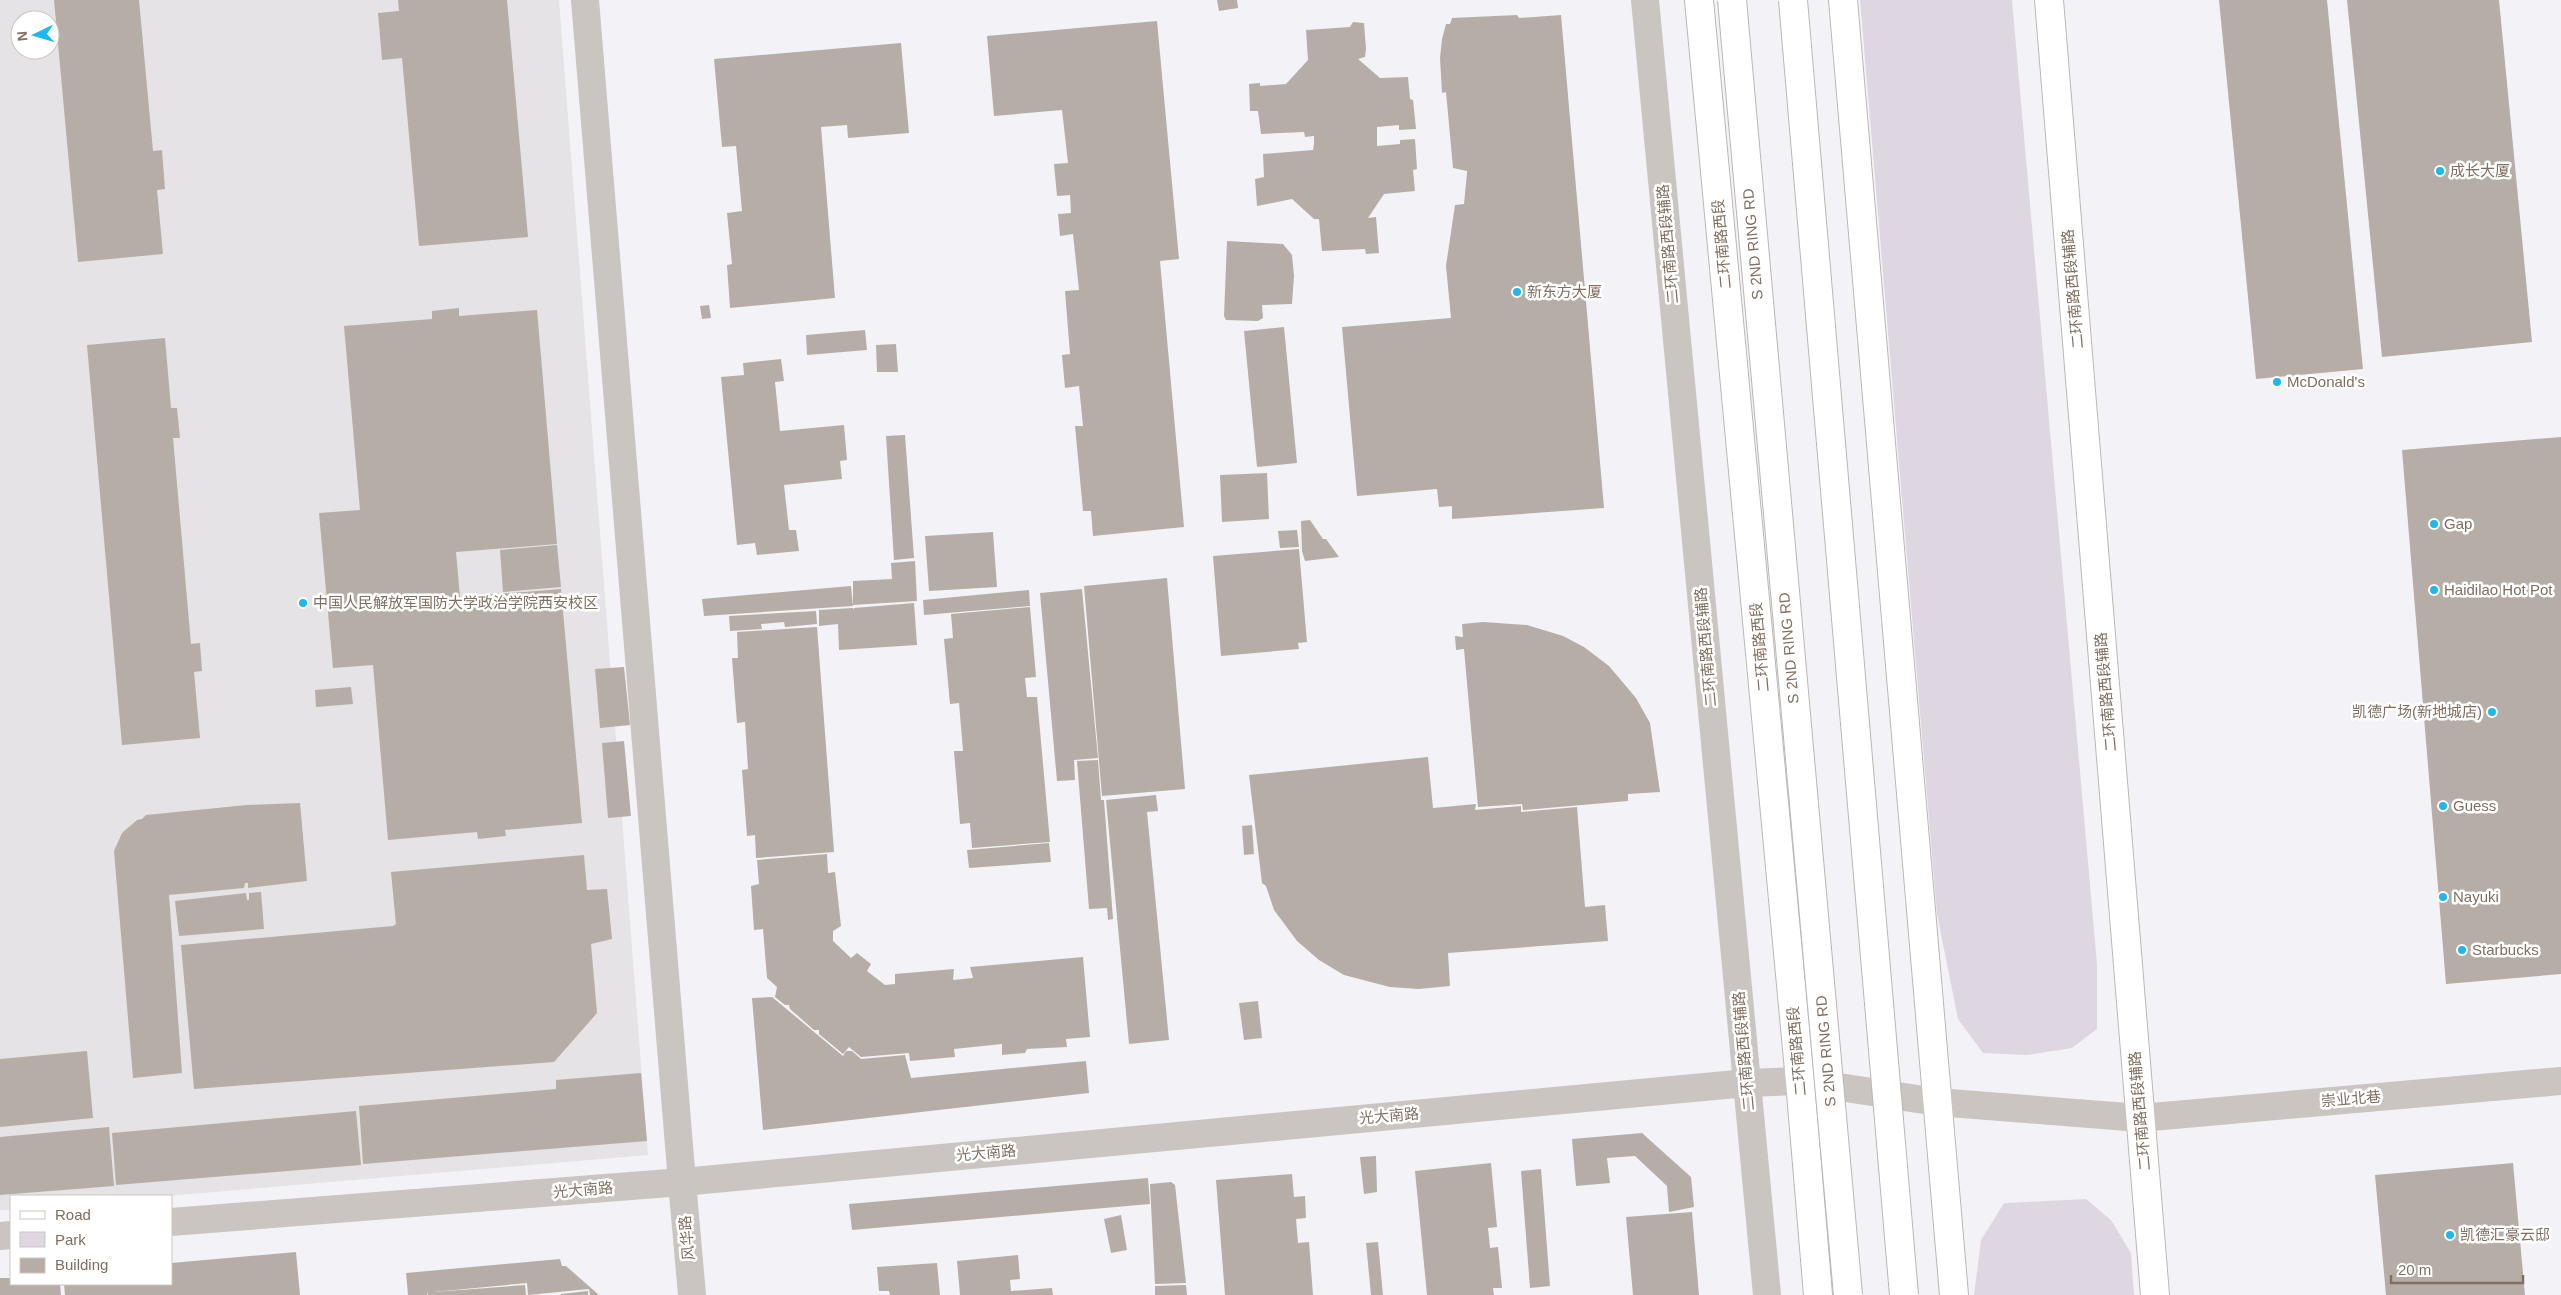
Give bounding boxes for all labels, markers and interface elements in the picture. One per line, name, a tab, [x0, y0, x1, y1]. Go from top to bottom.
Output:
north arrow	[10, 10, 60, 60]
text: N	[14, 30, 30, 42]
place label: 成长大厦	[2450, 162, 2510, 179]
marker: 成长大厦	[2434, 165, 2446, 177]
street label: 二环南路西段辅路	[1654, 184, 1681, 305]
street label: S 2ND RING RD	[1739, 188, 1766, 300]
street label: 二环南路西段	[1709, 198, 1734, 290]
street label: 二环南路西段辅路	[2059, 229, 2086, 350]
place label: 新东方大厦	[1527, 283, 1602, 300]
marker: 新东方大厦	[1511, 286, 1523, 298]
place label: McDonald's	[2287, 373, 2365, 390]
marker: McDonald's	[2271, 376, 2283, 388]
place label: Gap	[2444, 515, 2472, 532]
marker: Gap	[2428, 518, 2440, 530]
place label: Haidilao Hot Pot	[2444, 581, 2553, 598]
marker: Haidilao Hot Pot	[2428, 584, 2440, 596]
street label: 二环南路西段辅路	[1692, 587, 1719, 708]
street label: S 2ND RING RD	[1775, 592, 1802, 704]
place label: 中国人民解放军国防大学政治学院西安校区	[313, 594, 598, 611]
marker: 中国人民解放军国防大学政治学院西安校区	[297, 597, 309, 609]
street label: 二环南路西段	[1747, 601, 1772, 693]
street label: 二环南路西段辅路	[2092, 632, 2119, 753]
place label: 凯德广场(新地城店)	[2352, 703, 2482, 720]
marker: 凯德广场(新地城店)	[2486, 706, 2498, 718]
place label: Guess	[2453, 797, 2496, 814]
marker: Guess	[2437, 800, 2449, 812]
place label: Nayuki	[2453, 888, 2499, 905]
marker: Nayuki	[2437, 891, 2449, 903]
place label: Starbucks	[2472, 941, 2539, 958]
marker: Starbucks	[2456, 944, 2468, 956]
street label: 二环南路西段辅路	[1730, 991, 1757, 1112]
street label: S 2ND RING RD	[1812, 995, 1839, 1107]
street label: 二环南路西段	[1784, 1005, 1809, 1097]
street label: 二环南路西段辅路	[2126, 1051, 2153, 1172]
street label: 崇业北巷	[2320, 1087, 2382, 1110]
street label: 光大南路	[1358, 1104, 1420, 1127]
street label: 光大南路	[955, 1141, 1017, 1164]
street label: 光大南路	[552, 1178, 614, 1201]
legend	[10, 1195, 172, 1285]
text: Road	[55, 1206, 91, 1223]
street label: 风华路	[676, 1215, 697, 1261]
place label: 凯德汇豪云邸	[2460, 1226, 2550, 1243]
marker: 凯德汇豪云邸	[2444, 1229, 2456, 1241]
text: Park	[55, 1231, 86, 1248]
scale bar	[2391, 1252, 2524, 1284]
text: Building	[55, 1256, 108, 1273]
text: 20 m	[2398, 1261, 2431, 1278]

